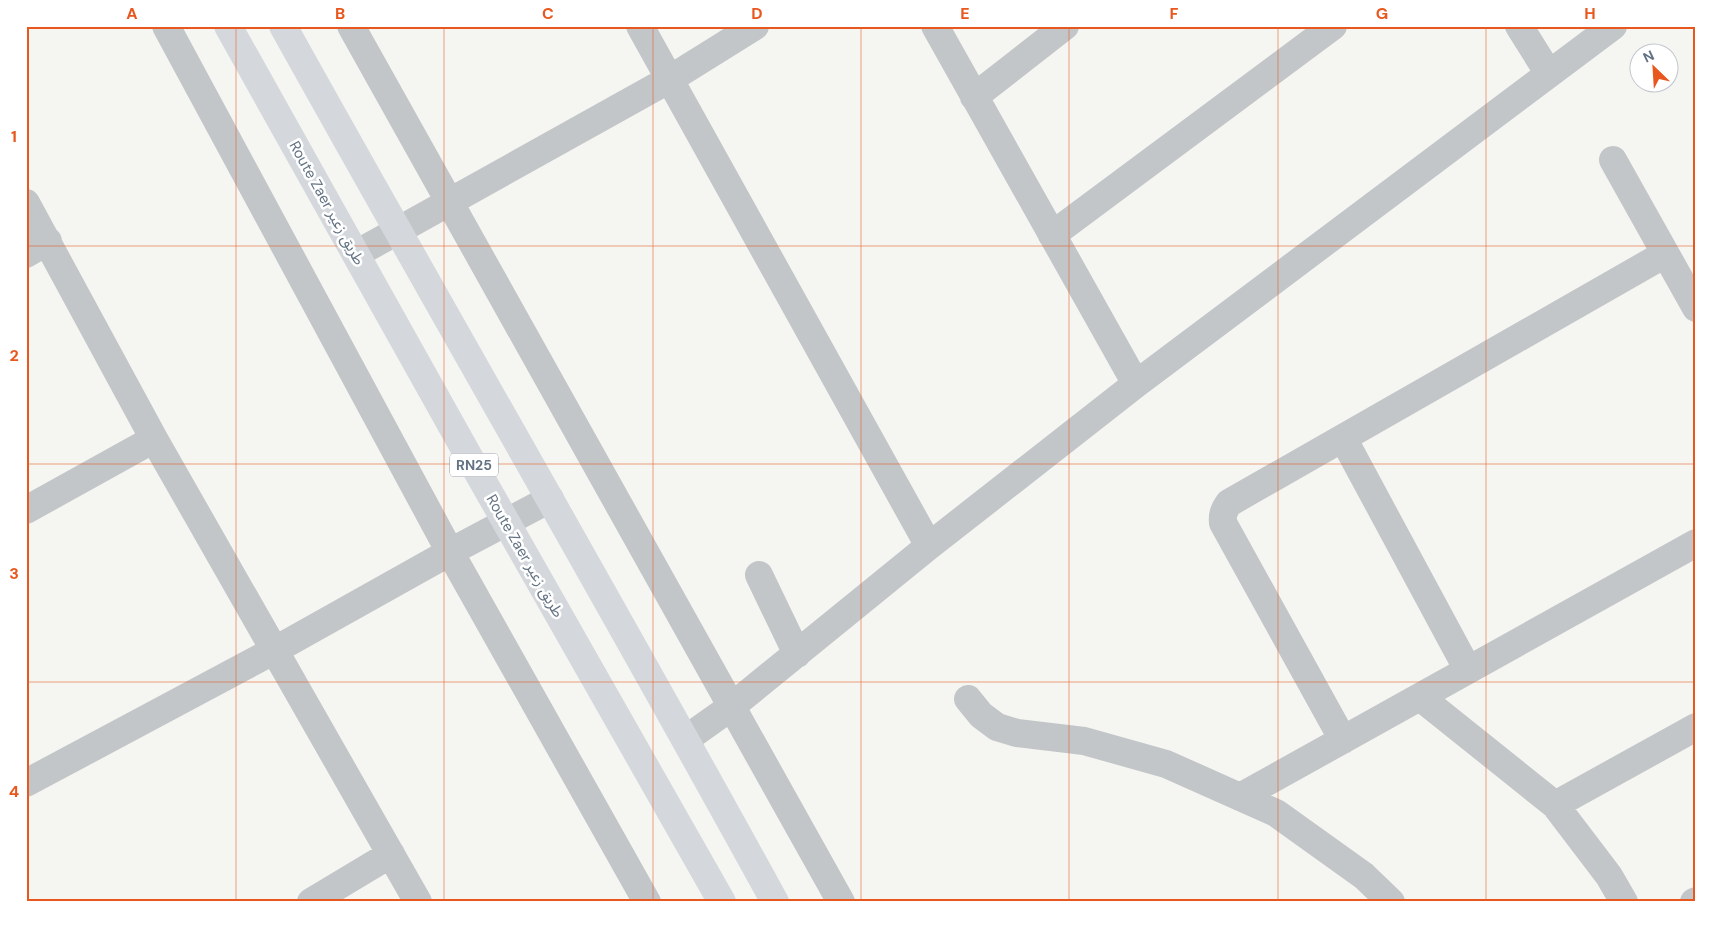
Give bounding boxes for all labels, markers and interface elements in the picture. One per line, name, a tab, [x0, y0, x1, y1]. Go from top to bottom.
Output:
text: A	[126, 3, 138, 24]
text: B	[335, 3, 345, 24]
text: C	[542, 3, 554, 24]
text: D	[751, 3, 763, 24]
text: E	[960, 3, 970, 24]
text: F	[1170, 3, 1179, 24]
text: G	[1376, 3, 1388, 24]
text: H	[1584, 3, 1596, 24]
north arrow	[1630, 42, 1680, 92]
text: N	[1640, 46, 1657, 67]
text: 1	[11, 126, 17, 147]
street label: Route Zaer طريق زعير	[285, 137, 369, 269]
text: 2	[9, 345, 19, 366]
road number: RN25	[450, 454, 498, 476]
street label: Route Zaer طريق زعير	[482, 491, 568, 621]
text: 3	[9, 563, 19, 584]
text: 4	[9, 781, 19, 802]

